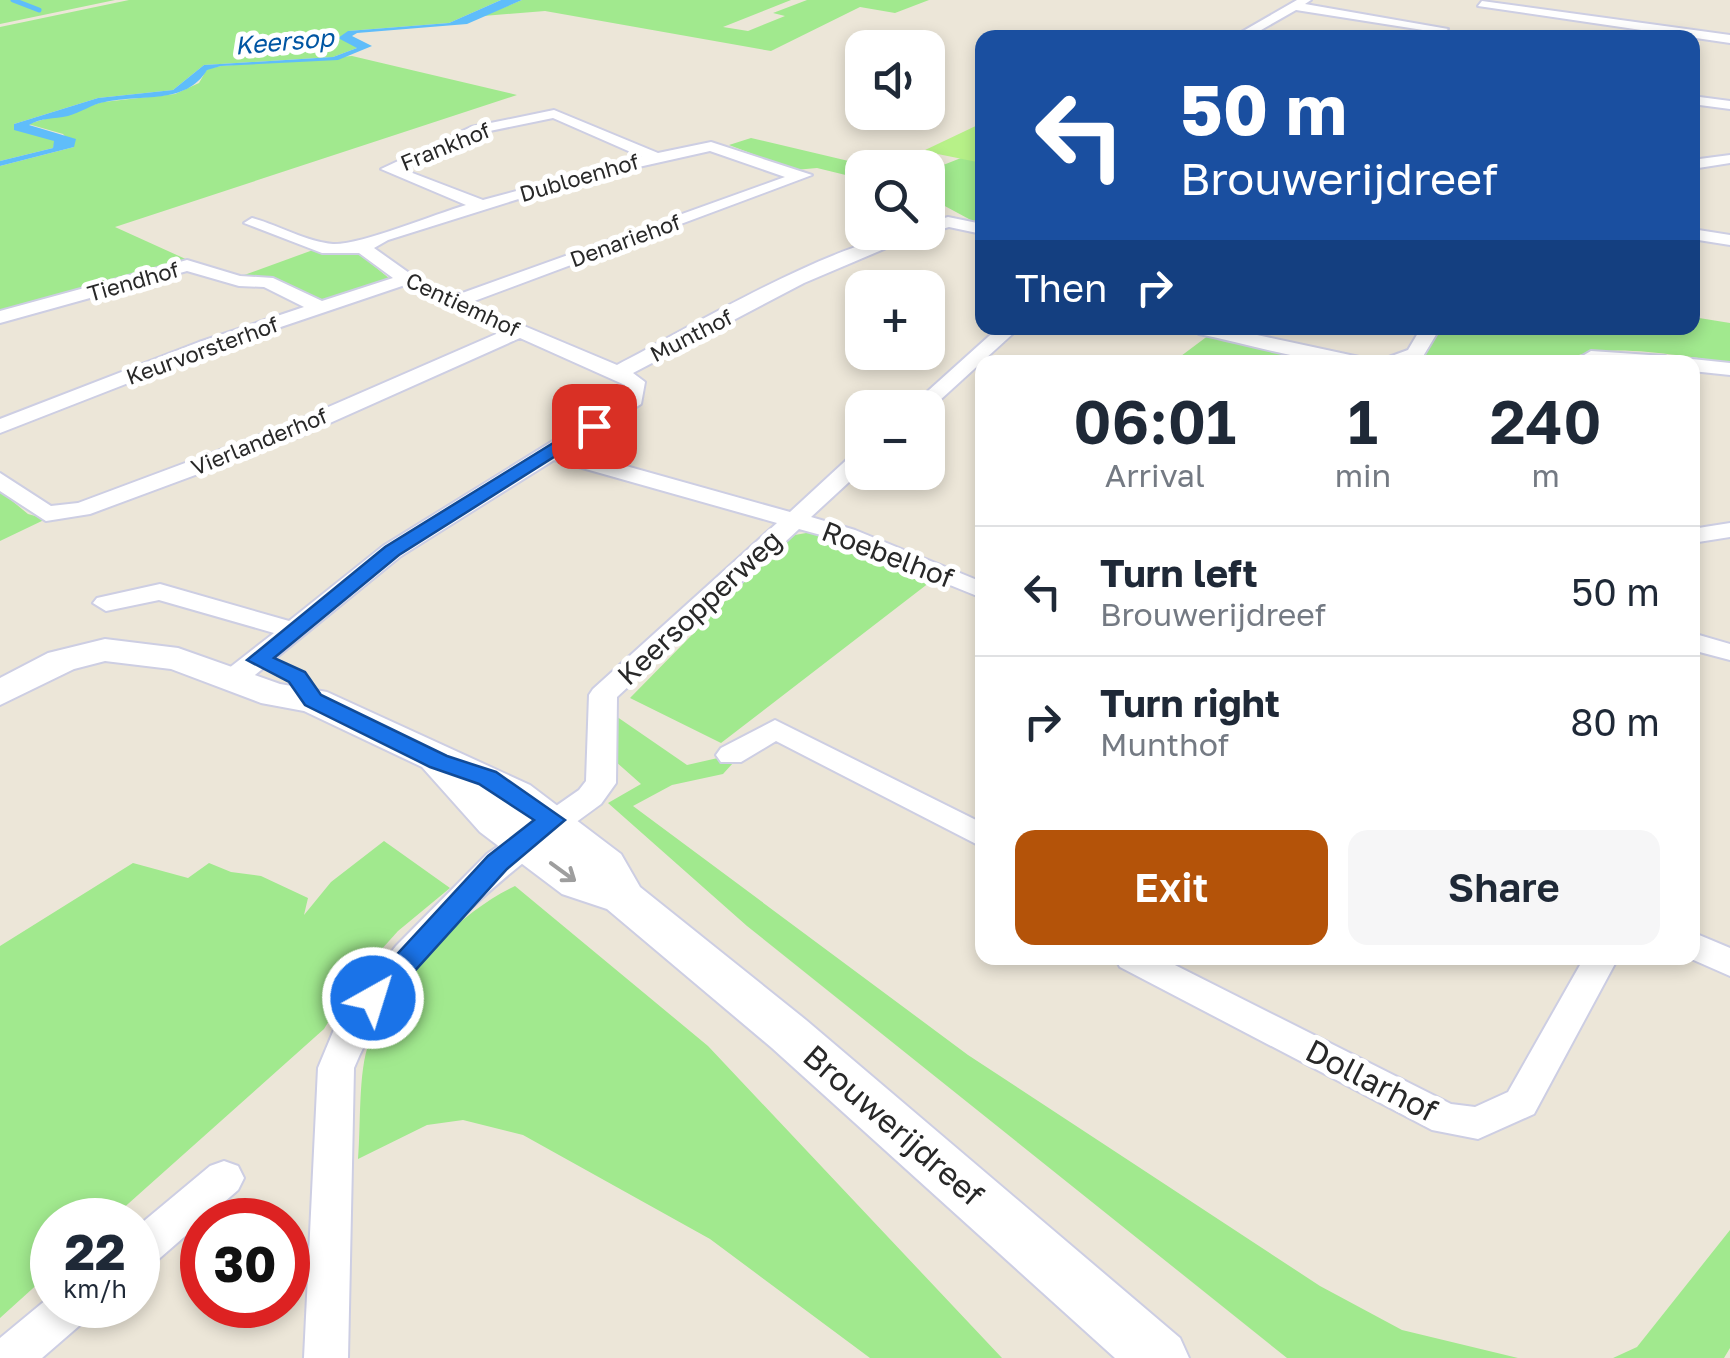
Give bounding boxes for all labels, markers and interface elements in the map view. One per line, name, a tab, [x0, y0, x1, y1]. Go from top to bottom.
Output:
water label: Keersop	[233, 21, 336, 61]
map controls	[845, 30, 945, 490]
button: sound	[845, 30, 945, 130]
text: 50 m	[1180, 66, 1347, 150]
icon: left	[1015, 70, 1145, 200]
street label: Frankhof	[396, 116, 494, 176]
street label: Dubloenhof	[516, 147, 642, 207]
button: search	[845, 150, 945, 250]
text: Brouwerijdreef	[1180, 151, 1498, 205]
street label: Denariehof	[566, 207, 684, 273]
street label: Tiendhof	[84, 255, 182, 307]
icon: right	[1127, 260, 1182, 315]
text: Then	[1015, 265, 1107, 310]
street label: Centiemhof	[402, 266, 524, 342]
button: +	[845, 270, 945, 370]
street label: Munthof	[645, 303, 737, 367]
street label: Keurvorsterhof	[122, 310, 282, 390]
pin	[552, 384, 637, 469]
text: 06:01	[1073, 385, 1236, 457]
text: 1	[1348, 385, 1378, 457]
text: 240	[1490, 385, 1602, 457]
button: −	[845, 390, 945, 490]
icon: arrive	[567, 399, 622, 454]
street label: Vierlanderhof	[187, 401, 331, 481]
text: Arrival	[1105, 456, 1205, 494]
text: min	[1335, 456, 1391, 494]
text: m	[1531, 456, 1560, 494]
street label: Roebelhof	[818, 514, 958, 594]
street label: Keersopperweg	[610, 523, 788, 691]
text: Turn left	[1100, 550, 1258, 595]
icon: left	[1015, 564, 1070, 619]
text: 50 m	[1571, 569, 1660, 614]
text: Brouwerijdreef	[1100, 595, 1326, 633]
text: Turn right	[1100, 680, 1280, 725]
icon: right	[1015, 694, 1070, 749]
text: 80 m	[1570, 699, 1660, 744]
text: Munthof	[1100, 725, 1229, 763]
button: Exit	[1015, 830, 1328, 945]
button: Share	[1348, 830, 1660, 945]
one-way arrow	[549, 861, 576, 882]
position arrow	[321, 946, 425, 1050]
street label: Dollarhof	[1300, 1031, 1445, 1130]
street label: Brouwerijdreef	[796, 1036, 992, 1214]
speed limit sign: 30	[180, 1198, 310, 1328]
text: 22	[64, 1221, 125, 1281]
text: km/h	[63, 1273, 127, 1304]

